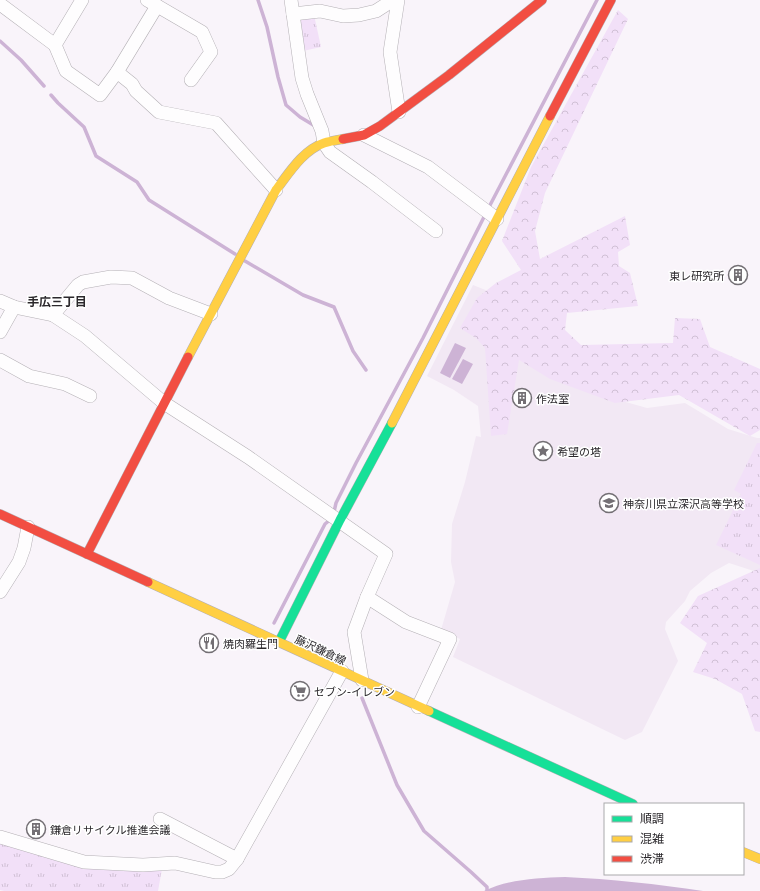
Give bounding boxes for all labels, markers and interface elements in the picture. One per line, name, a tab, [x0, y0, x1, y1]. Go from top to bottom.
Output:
building icon: 東レ研究所	[727, 264, 749, 286]
place label: 東レ研究所	[669, 267, 725, 283]
district label: 手広三丁目	[27, 292, 87, 310]
building icon: 作法室	[511, 387, 533, 409]
place label: 作法室	[536, 390, 569, 406]
place icon: 希望の塔	[532, 440, 554, 462]
place label: 希望の塔	[557, 443, 601, 459]
school or university icon: 神奈川県立深沢高等学校	[598, 492, 620, 514]
place label: 神奈川県立深沢高等学校	[623, 495, 744, 511]
street label: 藤沢鎌倉線	[293, 630, 349, 668]
restaurant icon: 焼肉羅生門	[198, 632, 220, 654]
place label: 焼肉羅生門	[223, 635, 278, 651]
supermarket icon: セブン-イレブン	[289, 680, 311, 702]
place label: セブン-イレブン	[314, 683, 395, 699]
legend	[604, 803, 744, 875]
text: 順調	[640, 809, 664, 827]
building icon: 鎌倉リサイクル推進会議	[25, 818, 47, 840]
place label: 鎌倉リサイクル推進会議	[50, 821, 170, 837]
text: 混雑	[640, 829, 664, 847]
text: 渋滞	[640, 849, 664, 867]

